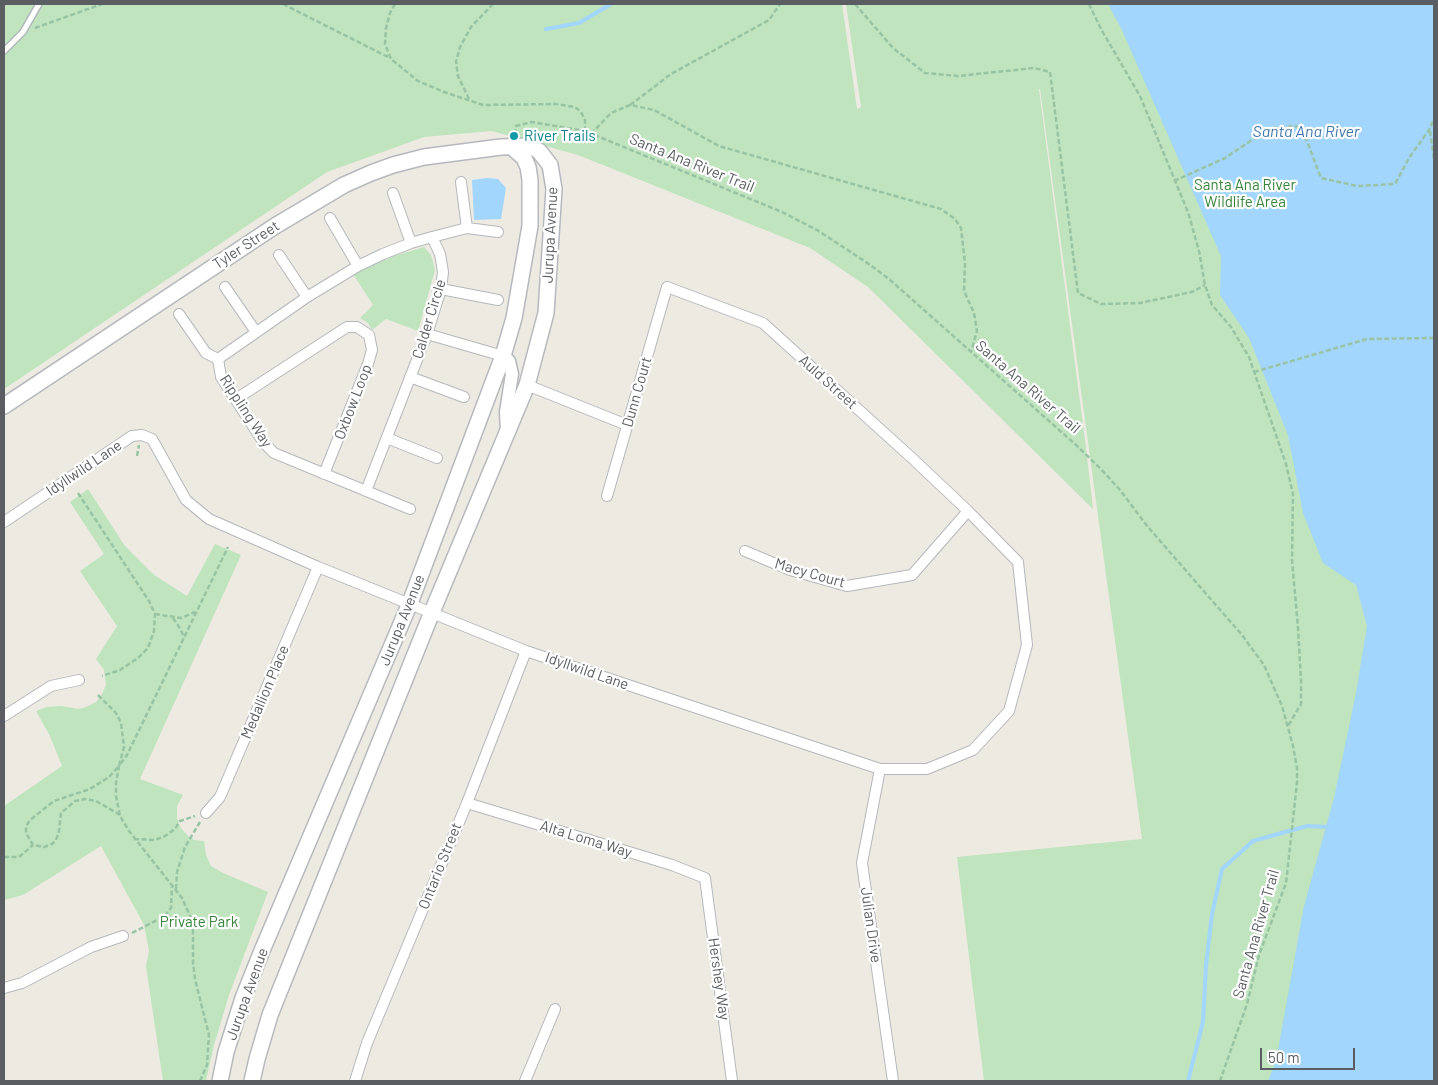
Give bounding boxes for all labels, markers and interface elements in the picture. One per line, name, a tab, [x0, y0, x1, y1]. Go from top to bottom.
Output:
water label: Santa Ana River	[1253, 122, 1359, 142]
place label: River Trails	[524, 127, 596, 145]
marker: River Trails	[508, 130, 520, 142]
street label: Santa Ana River Trail	[627, 130, 757, 196]
park label: Santa Ana River Wildlife Area	[1194, 176, 1296, 211]
street label: Jurupa Avenue	[538, 186, 562, 284]
street label: Tyler Street	[209, 217, 283, 273]
street label: Calder Circle	[408, 277, 450, 361]
street label: Santa Ana River Trail	[972, 337, 1084, 437]
street label: Auld Street	[795, 351, 861, 413]
street label: Dunn Court	[618, 355, 656, 429]
street label: Oxbow Loop	[330, 362, 376, 442]
street label: Rippling Way	[216, 371, 276, 451]
street label: Idyllwild Lane	[43, 436, 125, 500]
street label: Macy Court	[773, 554, 847, 592]
street label: Jurupa Avenue	[376, 572, 428, 668]
street label: Medallion Place	[237, 642, 293, 742]
street label: Idyllwild Lane	[543, 648, 631, 694]
street label: Alta Loma Way	[538, 816, 634, 862]
street label: Ontario Street	[414, 820, 466, 912]
street label: Santa Ana River Trail	[1229, 868, 1283, 1000]
street label: Julian Drive	[857, 886, 885, 964]
park label: Private Park	[160, 913, 238, 931]
street label: Hershey Way	[704, 937, 734, 1021]
street label: Jurupa Avenue	[222, 945, 272, 1043]
scale bar	[1263, 1038, 1358, 1070]
text: 50 m	[1268, 1048, 1300, 1066]

